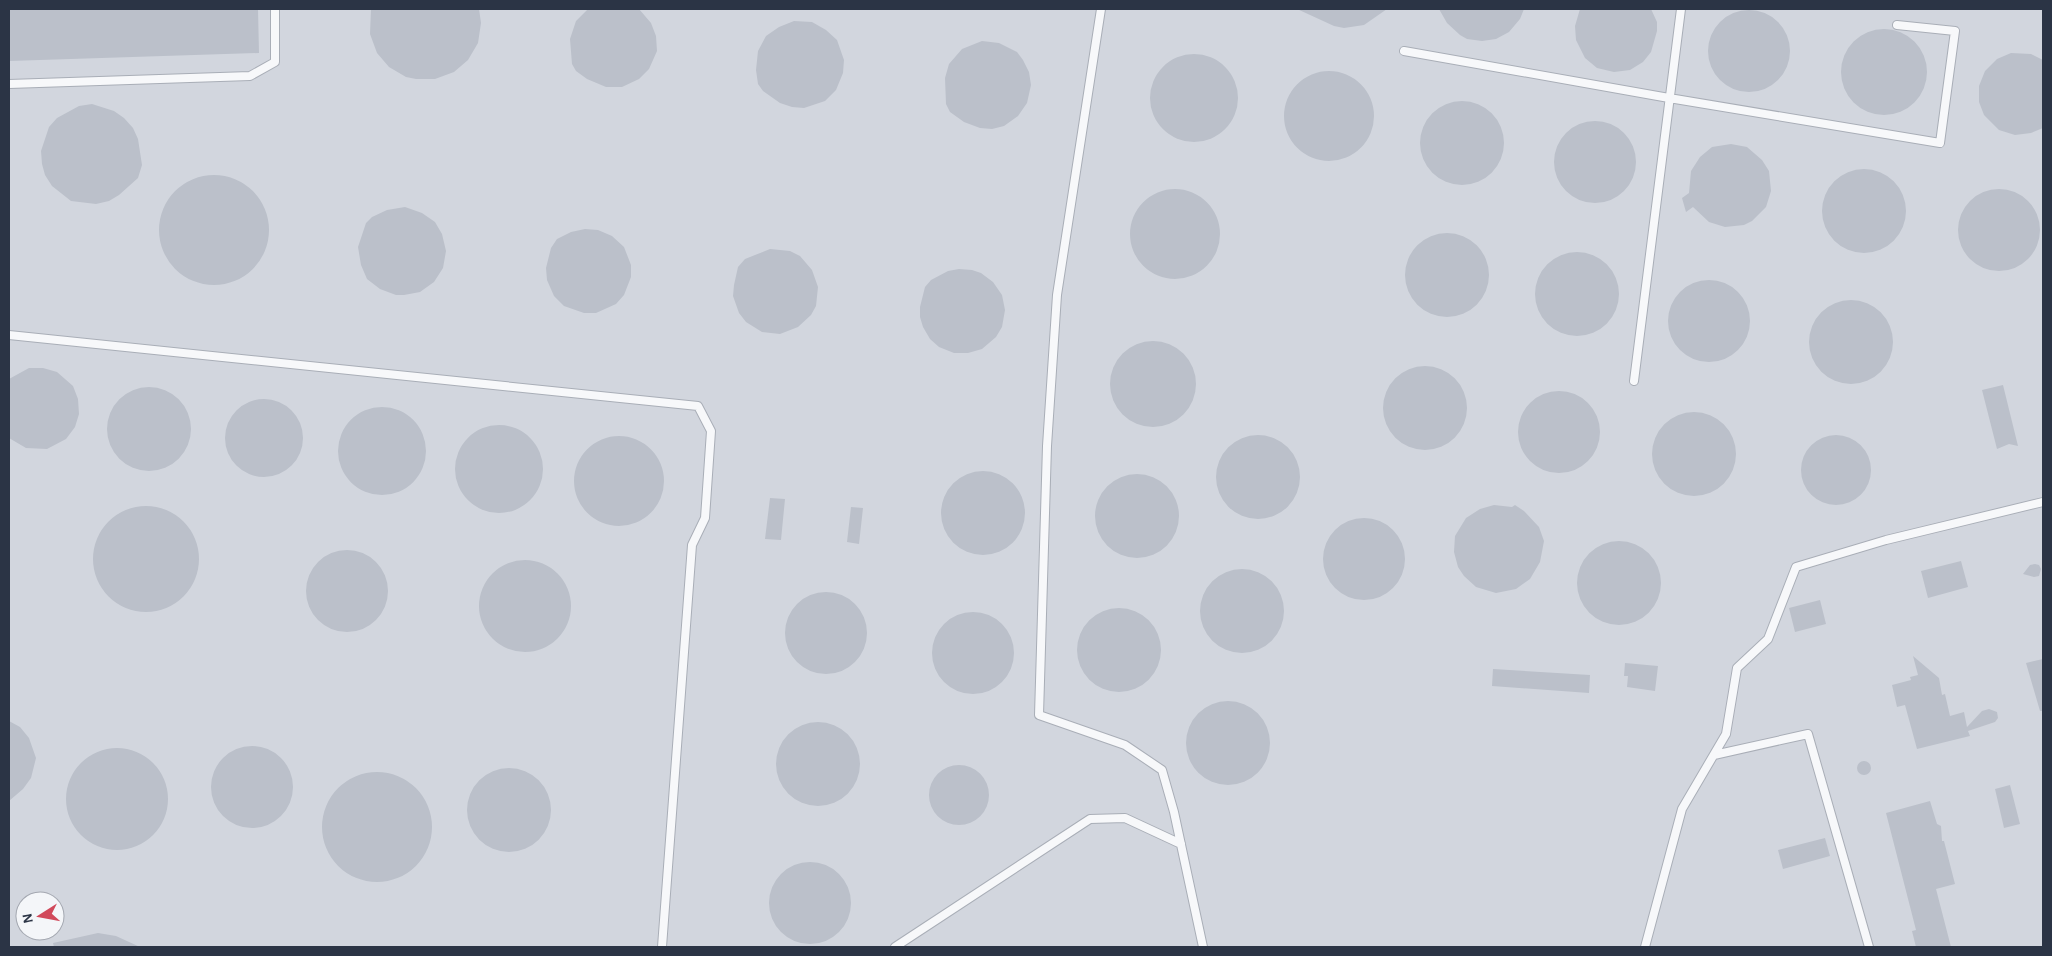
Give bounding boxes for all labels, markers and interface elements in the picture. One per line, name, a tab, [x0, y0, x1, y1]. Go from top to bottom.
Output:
north arrow	[15, 891, 65, 941]
text: N	[20, 912, 36, 924]

